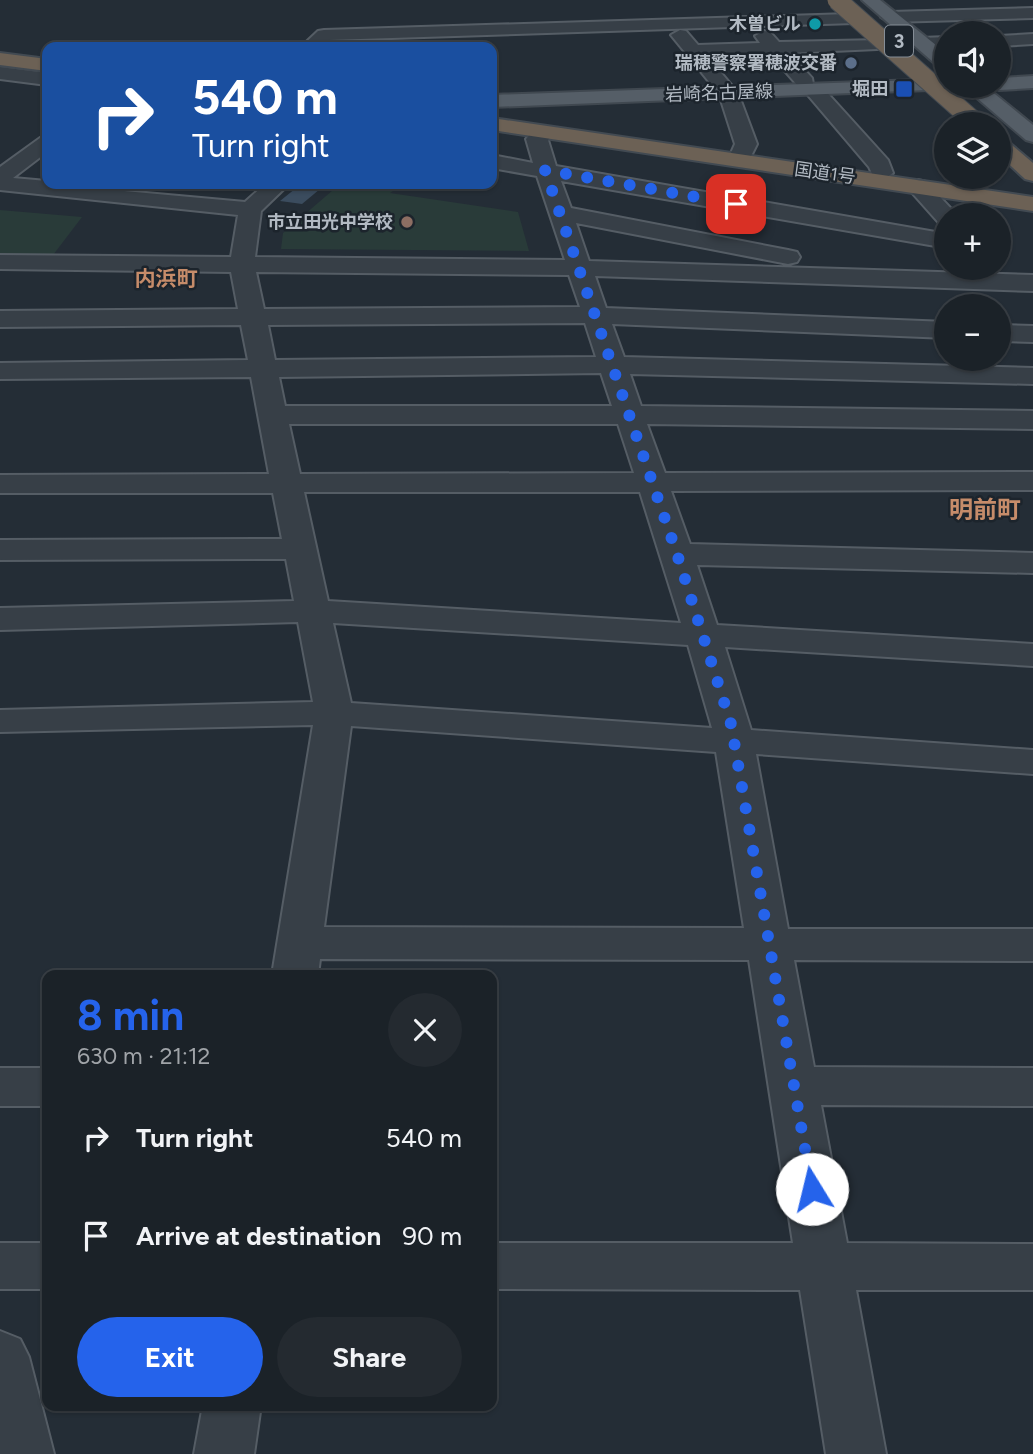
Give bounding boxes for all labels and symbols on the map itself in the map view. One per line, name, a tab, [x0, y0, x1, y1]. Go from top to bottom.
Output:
place label: 木曽ビル	[729, 13, 801, 35]
marker: 木曽ビル	[807, 16, 823, 32]
road number: 3	[885, 25, 913, 56]
place label: 瑞穂警察署穂波交番	[675, 52, 837, 74]
marker: 瑞穂警察署穂波交番	[843, 55, 859, 71]
place label: 堀田	[852, 78, 888, 100]
marker: 堀田	[894, 79, 914, 99]
street label: 岩崎名古屋線	[665, 80, 773, 106]
street label: 国道1号	[793, 158, 857, 188]
pin	[706, 174, 766, 234]
place label: 市立田光中学校	[267, 211, 393, 233]
marker: 市立田光中学校	[399, 214, 415, 230]
district label: 内浜町	[135, 266, 198, 291]
district label: 明前町	[949, 495, 1021, 524]
position arrow	[775, 1152, 849, 1226]

